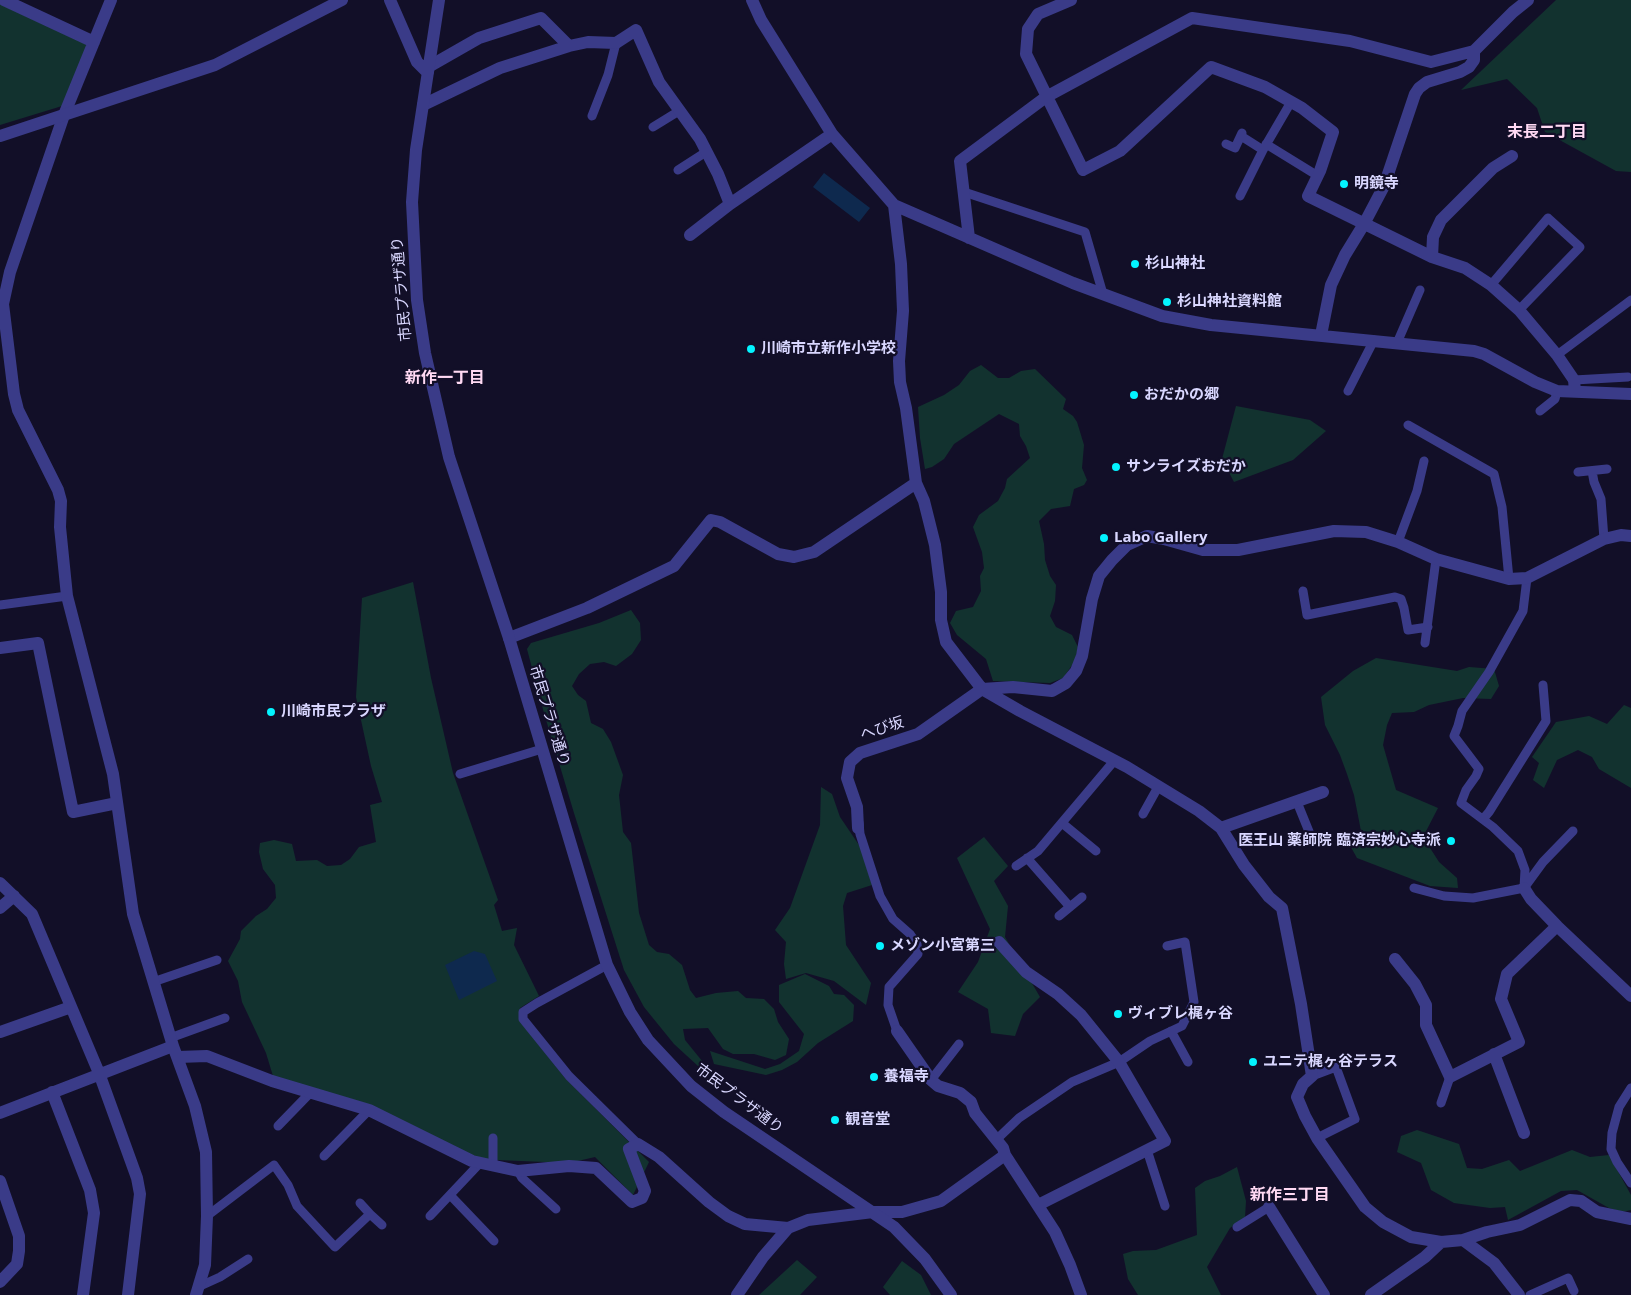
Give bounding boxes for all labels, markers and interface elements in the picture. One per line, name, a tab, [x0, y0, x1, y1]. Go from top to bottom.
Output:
district label: 末長二丁目	[1507, 122, 1587, 142]
place label: 明鏡寺	[1354, 175, 1399, 193]
marker: 明鏡寺	[1338, 178, 1350, 190]
street label: 市民プラザ通り	[388, 236, 416, 342]
place label: 杉山神社	[1145, 255, 1205, 273]
marker: 杉山神社	[1129, 258, 1141, 270]
place label: 杉山神社資料館	[1177, 293, 1282, 311]
marker: 杉山神社資料館	[1161, 296, 1173, 308]
place label: 川崎市立新作小学校	[761, 340, 896, 358]
marker: 川崎市立新作小学校	[745, 343, 757, 355]
district label: 新作一丁目	[405, 368, 485, 388]
place label: おだかの郷	[1144, 386, 1219, 404]
marker: おだかの郷	[1128, 389, 1140, 401]
place label: サンライズおだか	[1126, 458, 1246, 476]
marker: サンライズおだか	[1110, 461, 1122, 473]
place label: Labo Gallery	[1114, 529, 1207, 547]
marker: Labo Gallery	[1098, 532, 1110, 544]
street label: 市民プラザ通り	[525, 663, 573, 769]
place label: 川崎市民プラザ	[281, 703, 386, 721]
marker: 川崎市民プラザ	[265, 706, 277, 718]
street label: へび坂	[858, 713, 906, 745]
place label: 医王山 薬師院 臨済宗妙心寺派	[1238, 832, 1441, 850]
marker: 医王山 薬師院 臨済宗妙心寺派	[1445, 835, 1457, 847]
place label: メゾン小宮第三	[890, 937, 995, 955]
marker: メゾン小宮第三	[874, 940, 886, 952]
place label: ヴィブレ梶ヶ谷	[1128, 1005, 1233, 1023]
marker: ヴィブレ梶ヶ谷	[1112, 1008, 1124, 1020]
place label: ユニテ梶ヶ谷テラス	[1263, 1053, 1398, 1071]
marker: ユニテ梶ヶ谷テラス	[1247, 1056, 1259, 1068]
street label: 市民プラザ通り	[692, 1060, 786, 1138]
place label: 養福寺	[884, 1068, 929, 1086]
marker: 養福寺	[868, 1071, 880, 1083]
place label: 観音堂	[845, 1111, 890, 1129]
marker: 観音堂	[829, 1114, 841, 1126]
district label: 新作三丁目	[1250, 1185, 1330, 1205]

